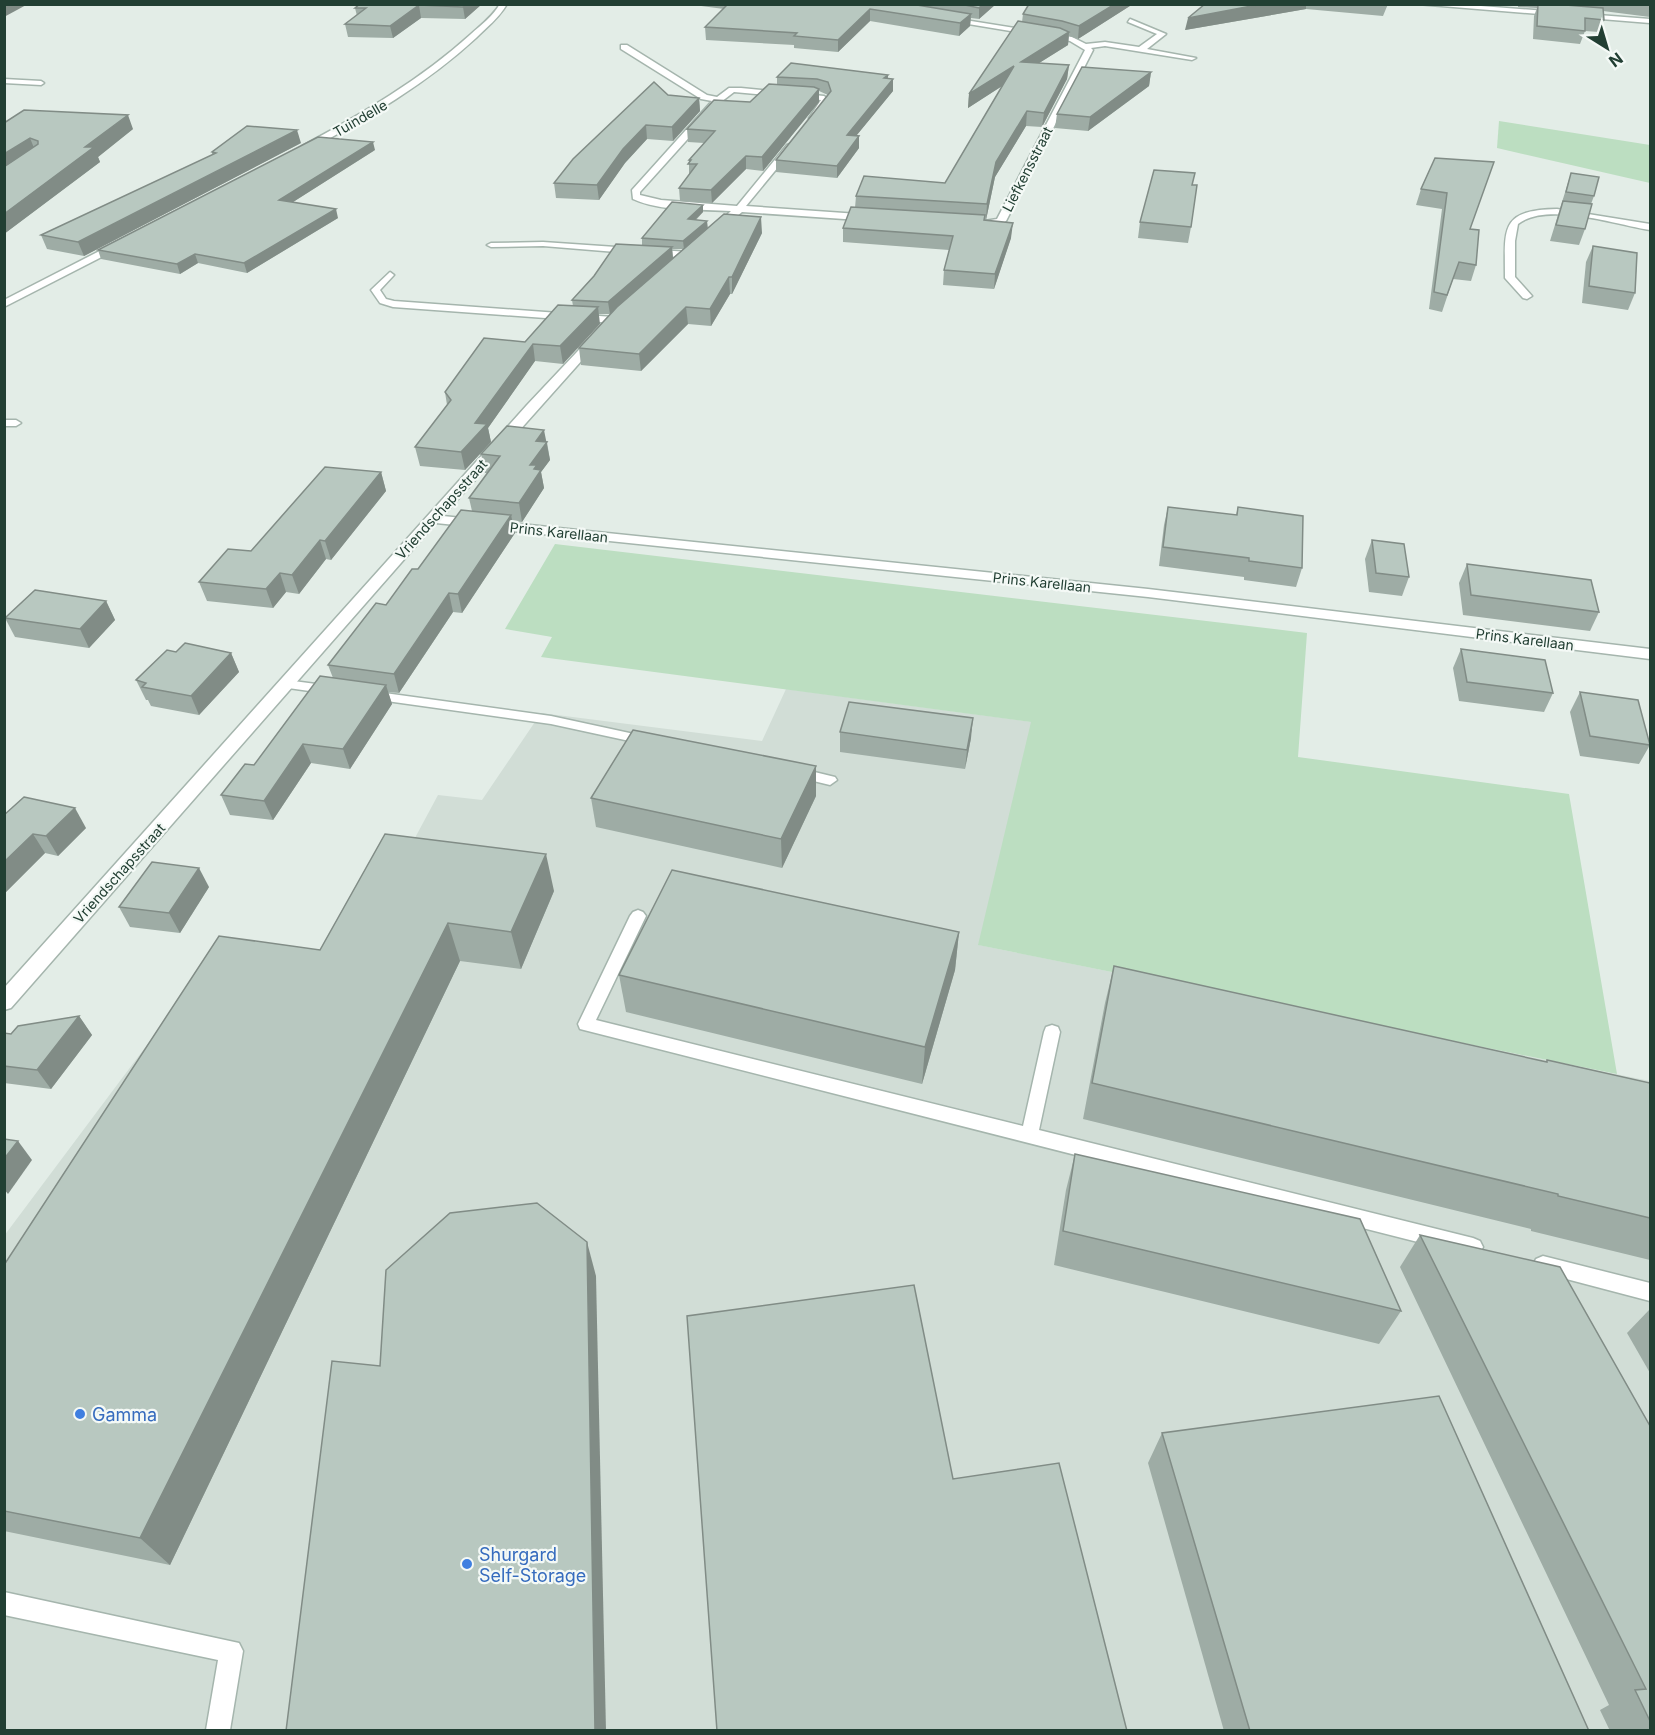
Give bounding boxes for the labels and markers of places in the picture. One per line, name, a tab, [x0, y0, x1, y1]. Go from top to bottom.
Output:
place label: Gamma	[92, 1404, 157, 1425]
marker: Gamma	[73, 1407, 87, 1421]
place label: Shurgard Self-Storage	[479, 1544, 586, 1586]
marker: Shurgard Self-Storage	[460, 1557, 474, 1571]

